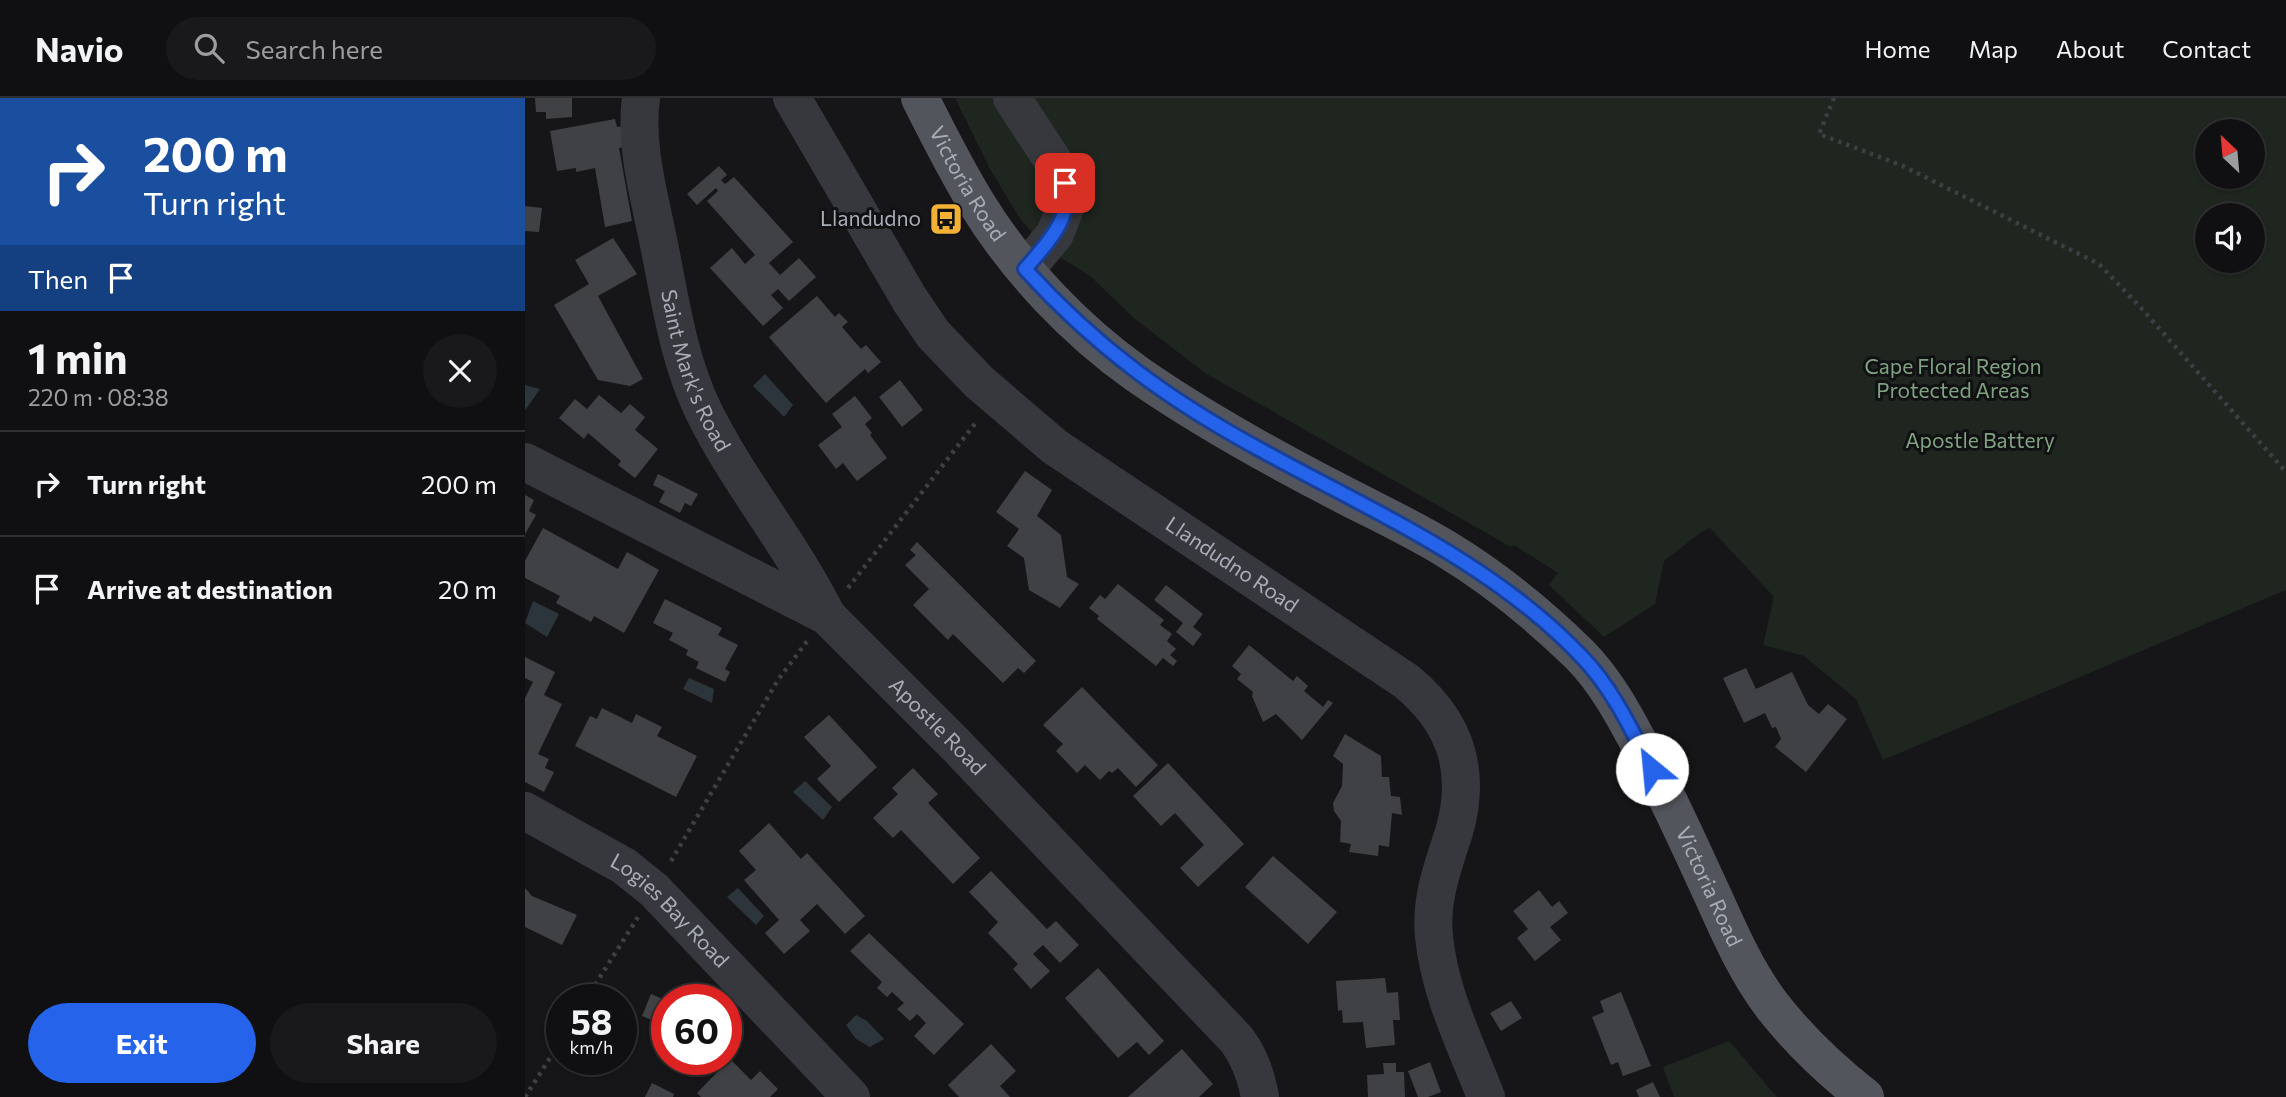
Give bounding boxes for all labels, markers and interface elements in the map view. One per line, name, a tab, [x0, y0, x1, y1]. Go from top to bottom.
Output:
search box	[166, 17, 656, 80]
text: Navio	[35, 28, 124, 69]
icon: search	[190, 29, 228, 67]
text: Search here	[246, 33, 383, 64]
text: Home	[1865, 34, 1931, 63]
text: Map	[1969, 34, 2018, 63]
text: About	[2056, 34, 2124, 63]
text: Contact	[2162, 34, 2251, 63]
north arrow	[2195, 119, 2265, 189]
map controls	[2195, 119, 2265, 273]
text: 200 m	[143, 122, 288, 182]
street label: Victoria Road	[925, 122, 1012, 245]
icon: right	[28, 126, 119, 217]
pin	[1035, 153, 1095, 213]
icon: arrive	[1046, 164, 1084, 202]
text: Turn right	[143, 182, 286, 222]
bus stop icon: Llandudno	[927, 200, 965, 238]
button: sound	[2195, 203, 2265, 273]
place label: Llandudno	[820, 205, 921, 230]
icon: arrive	[102, 259, 140, 297]
text: Then	[28, 263, 88, 294]
street label: Saint Mark's Road	[657, 287, 737, 455]
text: 1 min	[28, 331, 128, 383]
button: close	[423, 334, 497, 408]
park label: Cape Floral Region Protected Areas	[1864, 353, 2042, 402]
text: 220 m · 08:38	[28, 383, 169, 411]
park label: Apostle Battery	[1905, 427, 2055, 452]
icon: right	[28, 465, 66, 503]
text: Turn right	[87, 468, 206, 499]
text: 200 m	[421, 468, 497, 499]
street label: Llandudno Road	[1162, 510, 1304, 617]
icon: arrive	[28, 570, 66, 608]
text: Arrive at destination	[87, 573, 333, 604]
text: 20 m	[438, 573, 497, 604]
street label: Apostle Road	[885, 672, 992, 779]
position arrow	[1615, 732, 1689, 806]
street label: Victoria Road	[1672, 822, 1748, 950]
street label: Logies Bay Road	[607, 847, 735, 972]
speed limit sign: 60	[651, 984, 742, 1075]
text: 58	[570, 999, 613, 1042]
button: Exit	[28, 1003, 256, 1083]
button: Share	[270, 1003, 497, 1083]
text: km/h	[570, 1036, 613, 1058]

